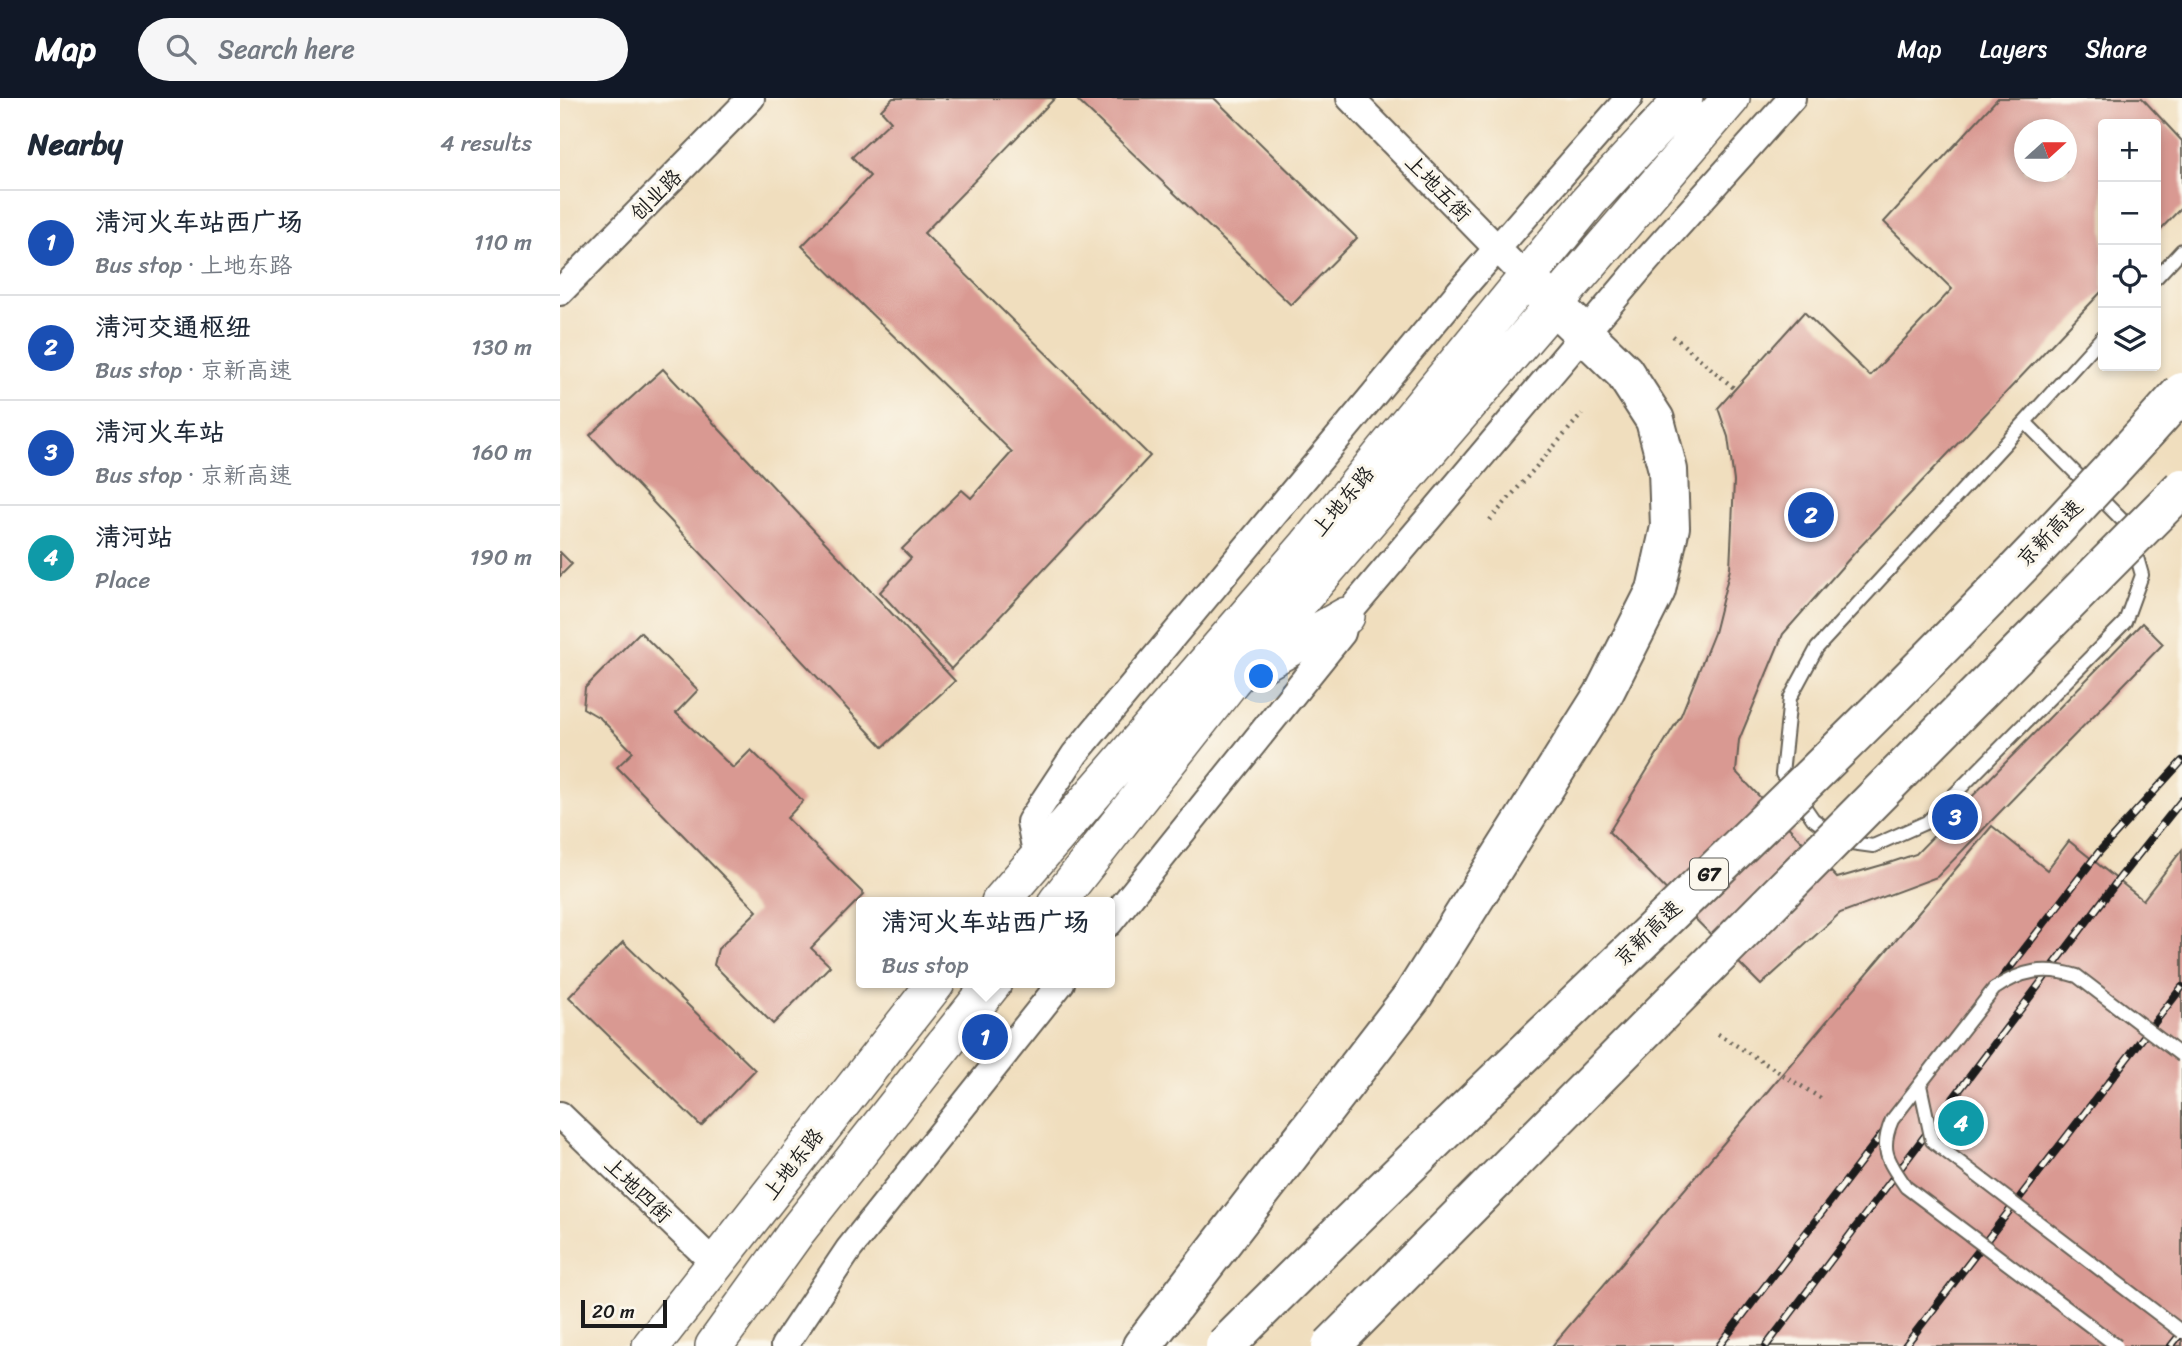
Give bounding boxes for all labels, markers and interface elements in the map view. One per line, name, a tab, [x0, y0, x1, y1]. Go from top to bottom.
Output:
search box	[138, 18, 628, 81]
text: Map	[35, 20, 96, 78]
text: Search here	[218, 26, 355, 72]
text: Map	[1897, 28, 1942, 70]
text: Layers	[1980, 28, 2047, 70]
text: Share	[2085, 28, 2147, 70]
icon: search	[162, 30, 200, 68]
text: Nearby	[28, 117, 123, 171]
north arrow	[2014, 119, 2077, 182]
map controls	[2098, 119, 2161, 371]
button: +	[2098, 119, 2161, 182]
text: 4 results	[440, 123, 532, 164]
street label: 上地五街	[1395, 145, 1481, 231]
street label: 创业路	[620, 159, 692, 231]
button: −	[2098, 182, 2161, 245]
text: 清河火车站西广场	[95, 199, 303, 245]
text: 1	[46, 222, 56, 263]
text: 110 m	[474, 222, 532, 263]
text: Bus stop · 上地东路	[95, 245, 292, 286]
button: locate	[2098, 245, 2161, 308]
text: 清河交通枢纽	[95, 304, 251, 350]
button: layers	[2098, 308, 2161, 371]
text: 2	[44, 327, 58, 368]
text: 130 m	[471, 327, 532, 368]
text: Bus stop · 京新高速	[95, 350, 292, 391]
text: 清河火车站	[95, 409, 225, 455]
text: 3	[45, 432, 57, 473]
text: 160 m	[471, 432, 532, 473]
text: Bus stop · 京新高速	[95, 455, 292, 496]
street label: 上地东路	[1301, 457, 1385, 545]
pin: 2	[1788, 489, 1834, 541]
street label: 京新高速	[2007, 490, 2093, 576]
text: 清河站	[95, 514, 173, 560]
text: 4	[44, 537, 58, 578]
text: 190 m	[470, 537, 532, 578]
text: Place	[95, 560, 150, 601]
your location	[1244, 659, 1278, 693]
pin: 3	[1932, 791, 1978, 843]
road number: G7	[1690, 859, 1728, 890]
street label: 京新高速	[1605, 890, 1691, 976]
popup	[856, 897, 1115, 988]
text: 清河火车站西广场	[881, 899, 1090, 945]
text: Bus stop	[881, 945, 969, 986]
pin: 1	[962, 1011, 1008, 1063]
pin: 4	[1938, 1097, 1984, 1149]
street label: 上地东路	[752, 1119, 834, 1209]
street label: 上地四街	[595, 1147, 681, 1233]
text: 20 m	[592, 1295, 635, 1328]
scale bar	[581, 1297, 667, 1329]

